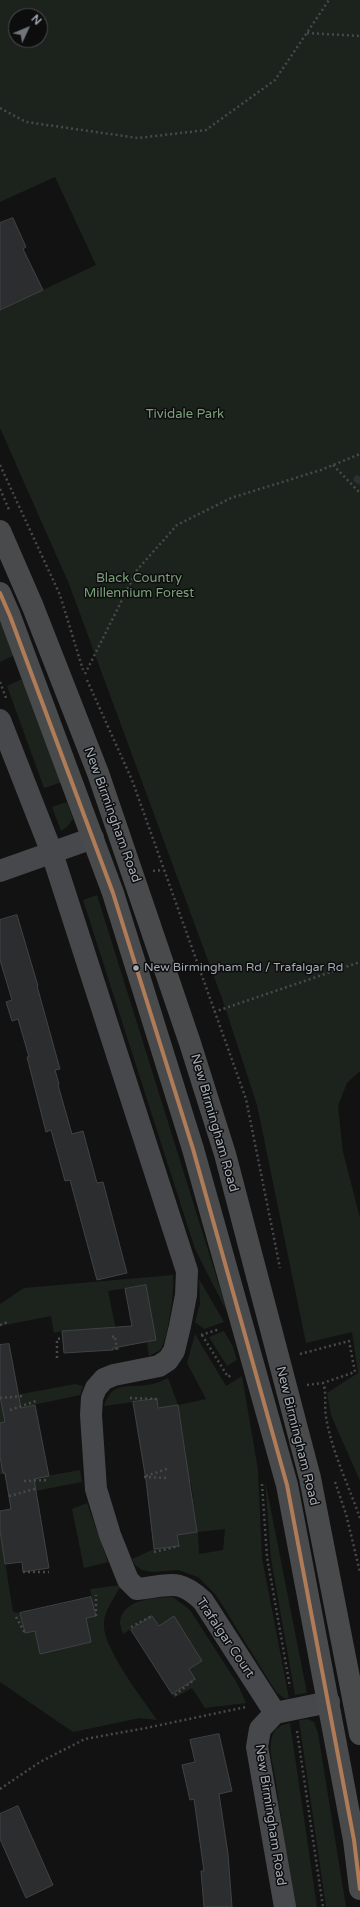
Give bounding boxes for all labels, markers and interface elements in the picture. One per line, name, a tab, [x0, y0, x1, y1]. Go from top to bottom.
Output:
north arrow	[8, 8, 48, 48]
text: N	[29, 12, 44, 28]
park label: Tividale Park	[146, 407, 224, 423]
park label: Black Country Millennium Forest	[84, 571, 194, 602]
street label: New Birmingham Road	[80, 745, 144, 885]
place label: New Birmingham Rd / Trafalgar Rd	[144, 961, 343, 975]
marker: New Birmingham Rd / Trafalgar Rd	[131, 963, 141, 973]
street label: New Birmingham Road	[187, 1052, 241, 1194]
street label: New Birmingham Road	[272, 1365, 322, 1507]
street label: Trafalgar Court	[193, 1595, 257, 1681]
street label: New Birmingham Road	[251, 1743, 289, 1887]

